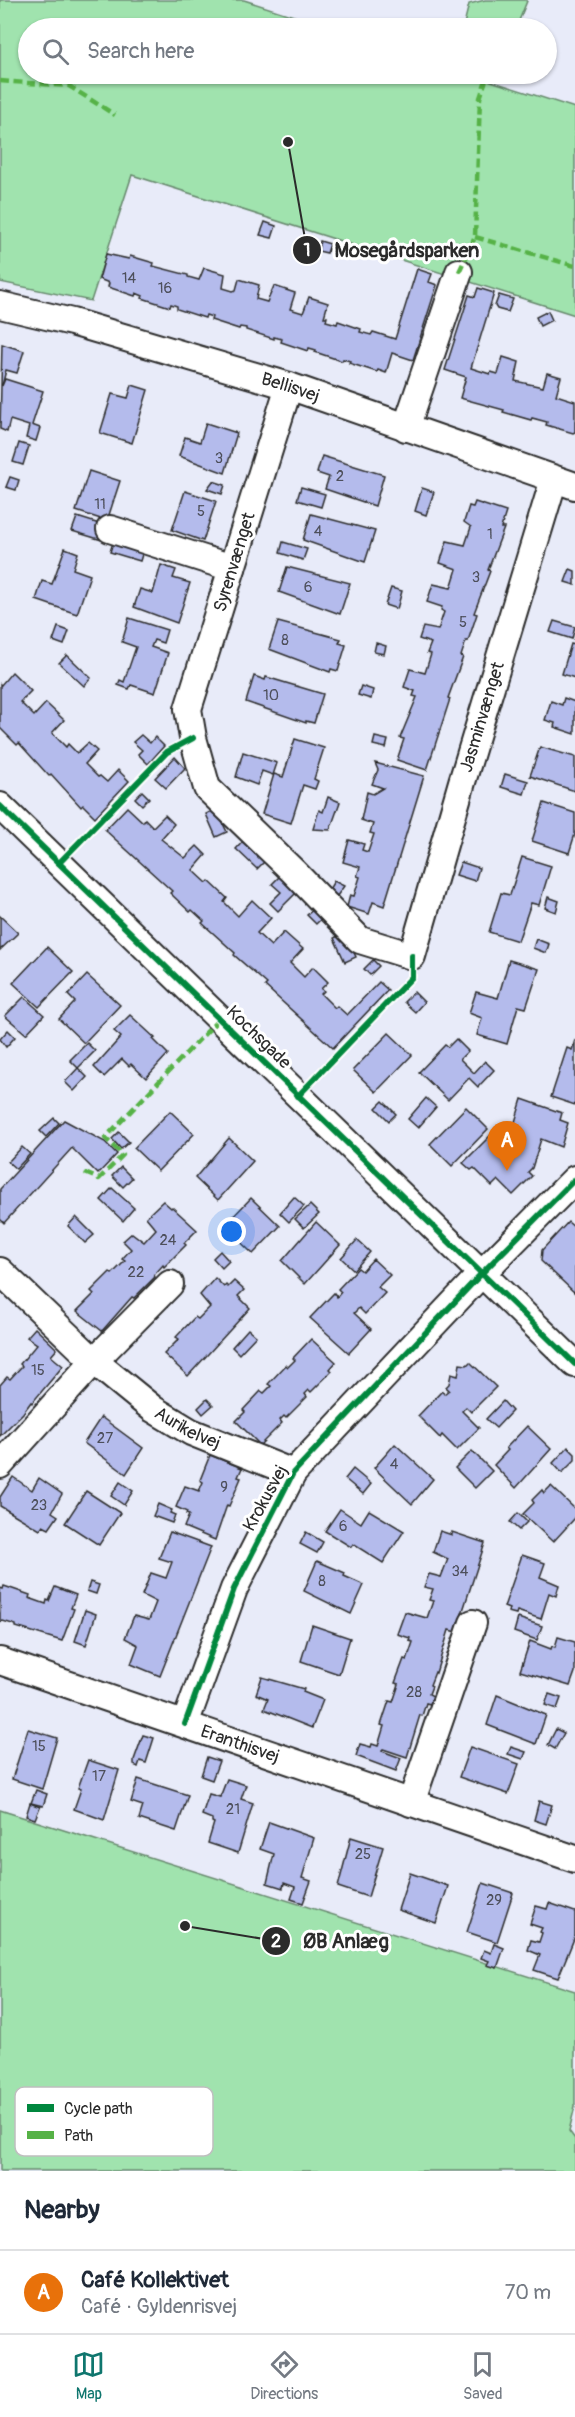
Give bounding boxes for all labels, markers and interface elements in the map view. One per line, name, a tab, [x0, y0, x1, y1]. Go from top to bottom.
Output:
search box	[18, 18, 557, 84]
icon: search	[39, 35, 72, 68]
text: Search here	[87, 37, 194, 65]
callout: Mosegårdsparken	[292, 231, 491, 269]
text: Mosegårdsparken	[335, 238, 479, 263]
text: 1	[303, 239, 311, 262]
house number: 14	[122, 269, 137, 288]
house number: 16	[158, 279, 172, 298]
street label: Bellisvej	[259, 367, 323, 408]
house number: 3	[215, 449, 223, 468]
house number: 2	[336, 467, 344, 486]
house number: 11	[94, 495, 106, 514]
house number: 5	[197, 502, 205, 521]
street label: Syrenvænget	[208, 509, 261, 615]
house number: 4	[314, 522, 323, 541]
house number: 1	[487, 525, 493, 544]
house number: 3	[472, 568, 480, 587]
house number: 6	[304, 578, 312, 597]
house number: 5	[459, 613, 467, 632]
house number: 8	[281, 631, 289, 650]
street label: Jasminvænget	[455, 658, 510, 775]
house number: 10	[263, 686, 279, 705]
street label: Kochsgade	[221, 1001, 296, 1074]
pin: A	[488, 1122, 526, 1171]
your location	[217, 1217, 246, 1246]
house number: 24	[159, 1231, 177, 1250]
house number: 22	[128, 1263, 144, 1282]
house number: 15	[31, 1361, 45, 1380]
street label: Aurikelvej	[150, 1402, 224, 1455]
house number: 27	[97, 1429, 113, 1448]
house number: 4	[390, 1455, 399, 1474]
street label: Krokusvej	[238, 1461, 293, 1535]
house number: 9	[220, 1478, 228, 1497]
house number: 23	[31, 1496, 47, 1515]
house number: 6	[339, 1517, 347, 1536]
house number: 34	[451, 1562, 469, 1581]
house number: 8	[318, 1572, 326, 1591]
house number: 28	[406, 1683, 422, 1702]
street label: Eranthisvej	[198, 1720, 282, 1768]
house number: 15	[32, 1737, 46, 1756]
house number: 17	[92, 1767, 106, 1786]
house number: 21	[226, 1800, 240, 1819]
house number: 25	[355, 1845, 371, 1864]
house number: 29	[486, 1891, 502, 1910]
callout: ØB Anlæg	[261, 1922, 401, 1960]
text: ØB Anlæg	[303, 1929, 389, 1954]
text: 2	[271, 1930, 281, 1953]
legend	[15, 2087, 213, 2156]
text: Cycle path	[64, 2099, 132, 2119]
text: Path	[64, 2126, 93, 2146]
text: Nearby	[24, 2194, 100, 2226]
text: Café Kollektivet	[81, 2266, 229, 2294]
text: A	[37, 2280, 50, 2305]
text: 70 m	[505, 2280, 551, 2305]
text: Café · Gyldenrisvej	[81, 2294, 237, 2319]
tab: Map	[72, 2348, 105, 2404]
tab: Directions	[250, 2348, 318, 2404]
tab: Saved	[463, 2348, 503, 2404]

